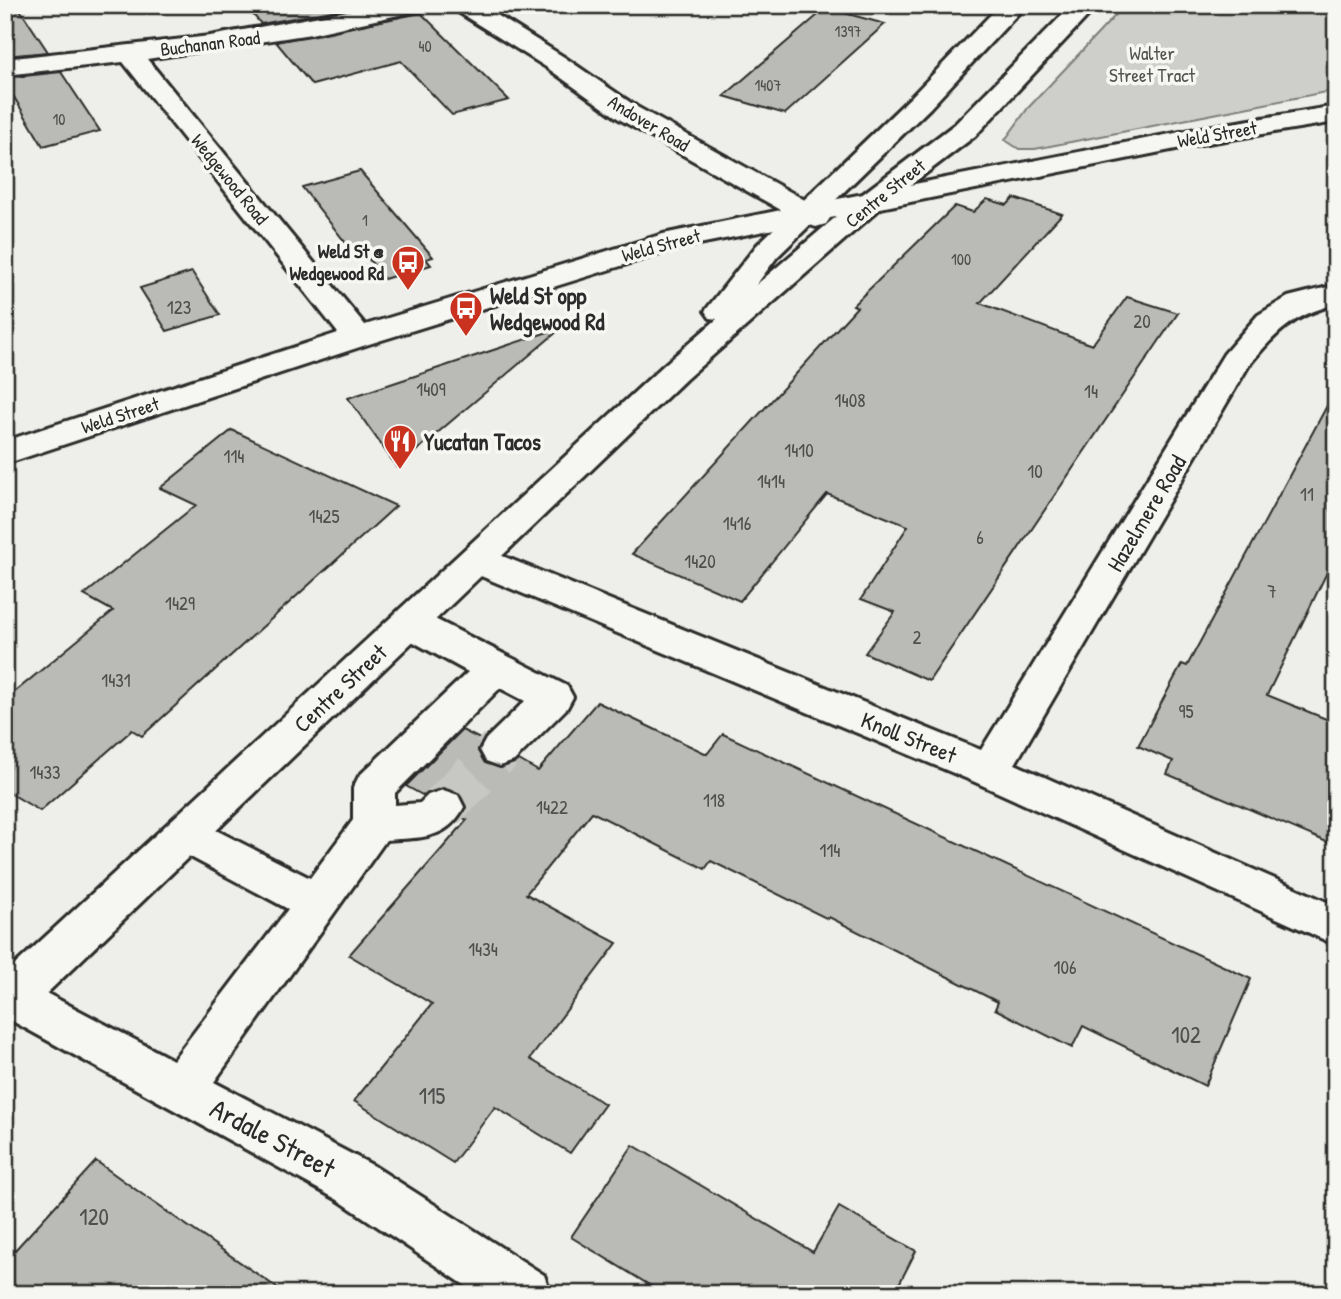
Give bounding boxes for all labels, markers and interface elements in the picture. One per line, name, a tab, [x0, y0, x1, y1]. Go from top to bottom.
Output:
house number: 1397	[835, 20, 861, 42]
street label: Buchanan Road	[159, 24, 262, 62]
house number: 40	[418, 35, 432, 57]
park label: Walter Street Tract	[1109, 40, 1196, 88]
house number: 1407	[755, 74, 782, 96]
street label: Andover Road	[603, 88, 695, 158]
house number: 10	[53, 108, 65, 130]
street label: Weld Street	[1175, 114, 1259, 154]
street label: Wedgewood Road	[185, 128, 275, 230]
street label: Centre Street	[839, 152, 931, 233]
house number: 1	[362, 209, 368, 231]
street label: Weld Street	[619, 222, 704, 268]
place label: Weld St @ Wedgewood Rd	[289, 238, 385, 287]
bus stop icon: Weld St @ Wedgewood Rd	[389, 243, 427, 292]
house number: 100	[951, 248, 971, 270]
place label: Weld St opp Wedgewood Rd	[490, 280, 605, 338]
bus stop icon: Weld St opp Wedgewood Rd	[447, 289, 485, 338]
house number: 123	[167, 294, 191, 320]
house number: 20	[1133, 308, 1151, 334]
house number: 1409	[416, 376, 446, 402]
house number: 14	[1084, 378, 1098, 404]
house number: 1408	[835, 387, 865, 413]
street label: Weld Street	[78, 390, 163, 440]
restaurant icon: Yucatan Tacos	[381, 422, 419, 471]
place label: Yucatan Tacos	[424, 426, 541, 457]
house number: 1410	[784, 437, 814, 463]
house number: 114	[224, 443, 244, 469]
street label: Hazelmere Road	[1099, 449, 1193, 577]
house number: 10	[1027, 458, 1043, 484]
house number: 1414	[757, 468, 785, 494]
house number: 11	[1300, 481, 1314, 507]
house number: 1425	[309, 503, 339, 529]
house number: 1416	[723, 510, 751, 536]
house number: 6	[976, 524, 984, 550]
house number: 1420	[684, 548, 716, 574]
house number: 7	[1267, 578, 1277, 604]
house number: 1429	[165, 590, 195, 616]
house number: 2	[913, 624, 922, 650]
street label: Centre Street	[287, 636, 394, 739]
house number: 1431	[101, 667, 131, 693]
house number: 95	[1178, 698, 1194, 724]
street label: Knoll Street	[857, 704, 962, 771]
house number: 1433	[29, 759, 61, 785]
house number: 118	[703, 787, 725, 813]
house number: 1422	[536, 794, 568, 820]
house number: 114	[820, 837, 840, 863]
house number: 1434	[468, 936, 498, 962]
house number: 106	[1054, 954, 1077, 980]
house number: 102	[1171, 1019, 1201, 1050]
house number: 115	[419, 1080, 445, 1111]
street label: Ardale Street	[204, 1089, 343, 1187]
house number: 120	[79, 1201, 109, 1232]

